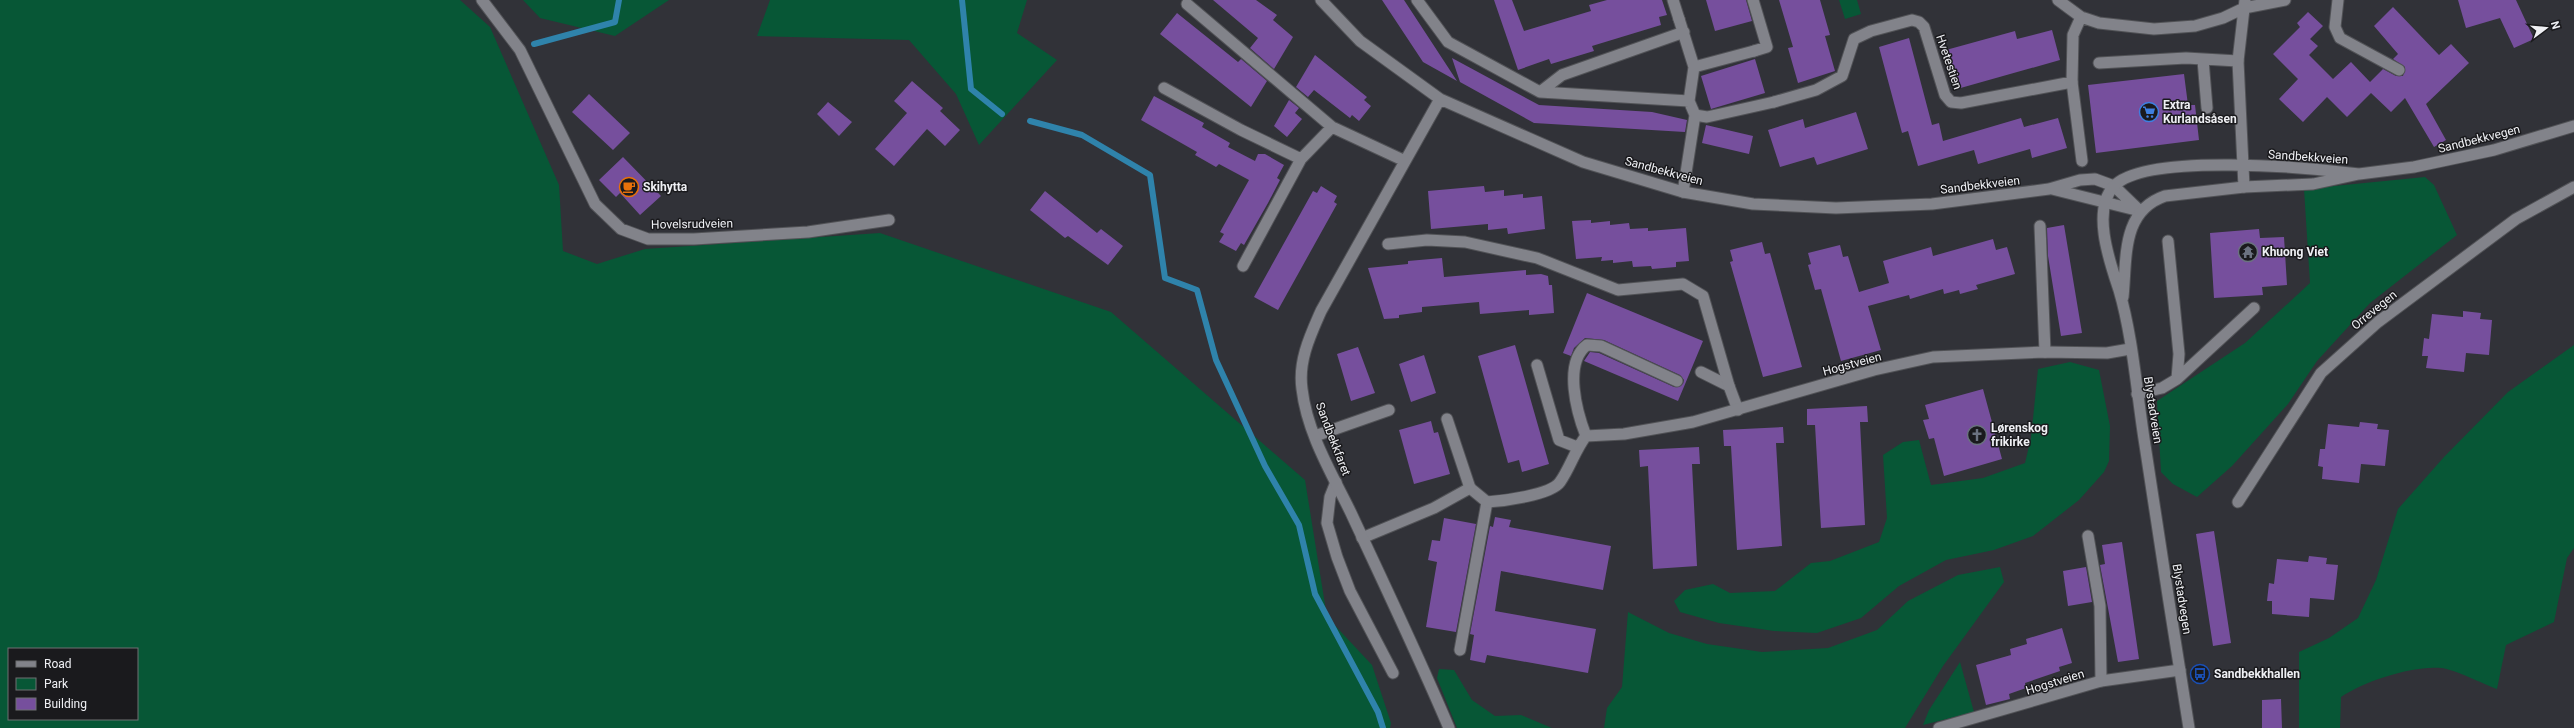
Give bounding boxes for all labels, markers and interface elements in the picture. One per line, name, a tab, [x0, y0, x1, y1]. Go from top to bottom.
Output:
north arrow	[2526, 8, 2566, 48]
text: N	[2548, 20, 2563, 31]
street label: Hvetestien	[1933, 33, 1965, 91]
place label: Extra Kurlandsåsen	[2163, 98, 2237, 126]
supermarket icon: Extra Kurlandsåsen	[2138, 101, 2160, 123]
street label: Sandbekkvegen	[2436, 122, 2522, 156]
street label: Sandbekkveien	[2267, 147, 2349, 167]
street label: Sandbekkveien	[1623, 154, 1705, 188]
street label: Sandbekkveien	[1939, 173, 2021, 197]
cafe icon: Skihytta	[618, 176, 640, 198]
place label: Skihytta	[643, 180, 688, 194]
street label: Hovelsrudveien	[651, 216, 733, 232]
temple icon: Khuong Viet	[2237, 241, 2259, 263]
place label: Khuong Viet	[2262, 245, 2328, 259]
street label: Orrevegen	[2348, 287, 2400, 333]
street label: Hogstveien	[1821, 349, 1883, 379]
street label: Blystadveien	[2141, 376, 2165, 444]
street label: Sandbekkfaret	[1313, 400, 1353, 478]
place label: Lørenskog frikirke	[1991, 421, 2048, 449]
church icon: Lørenskog frikirke	[1966, 424, 1988, 446]
street label: Blystadvegen	[2170, 563, 2194, 635]
legend	[8, 648, 138, 720]
text: Road	[44, 657, 72, 671]
bus stop icon: Sandbekkhallen	[2189, 663, 2211, 685]
street label: Hogstveien	[2024, 666, 2086, 698]
place label: Sandbekkhallen	[2214, 667, 2300, 681]
text: Park	[44, 677, 69, 691]
text: Building	[44, 697, 87, 711]

